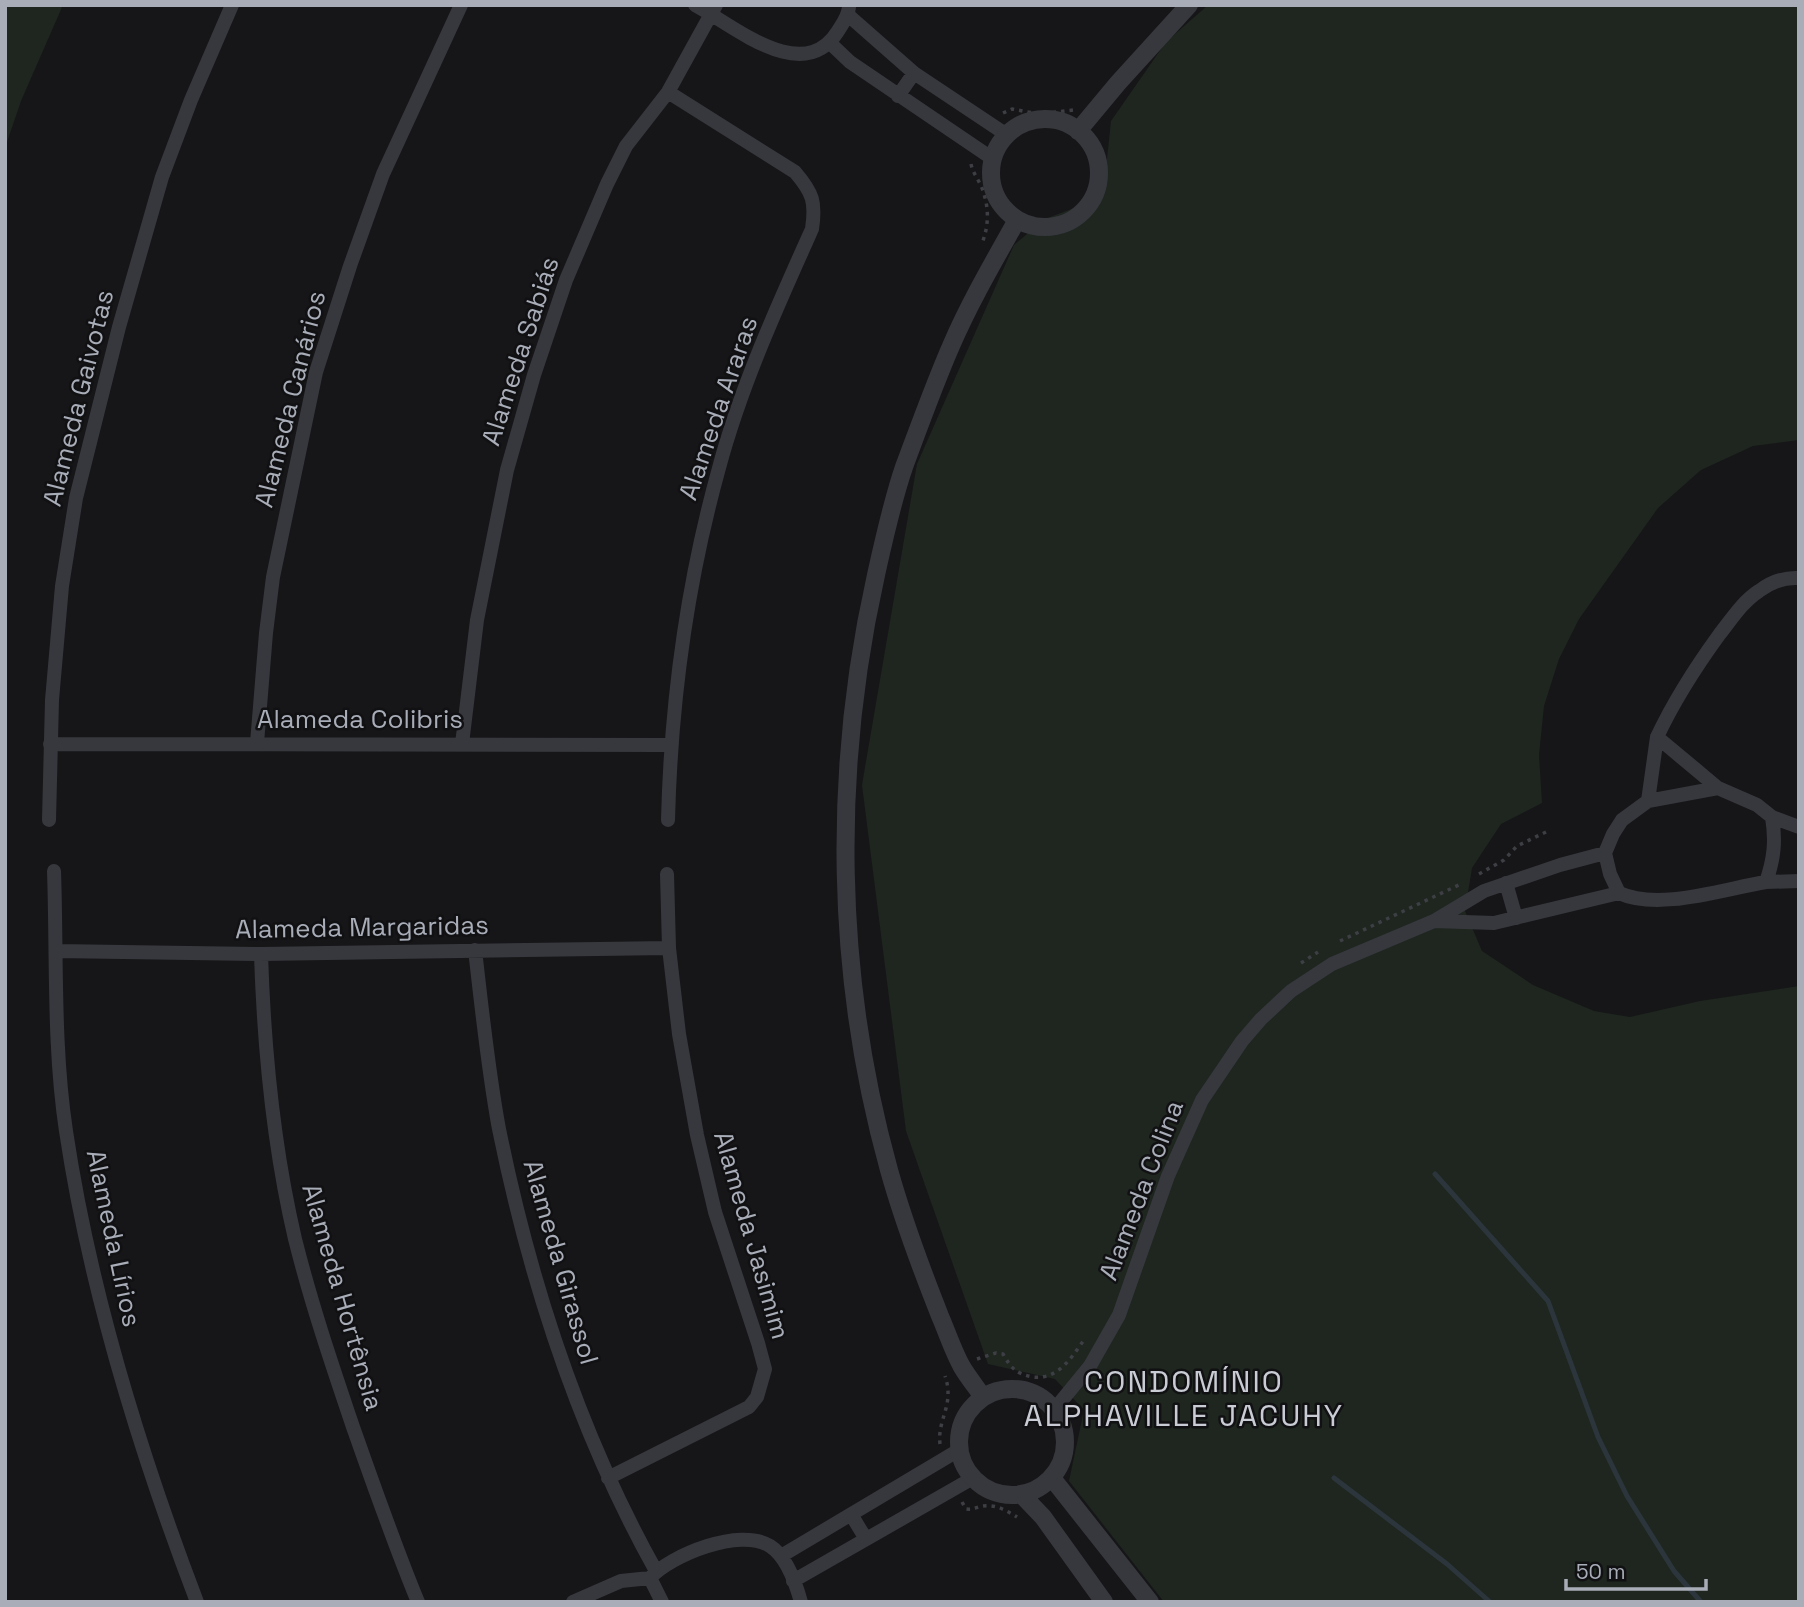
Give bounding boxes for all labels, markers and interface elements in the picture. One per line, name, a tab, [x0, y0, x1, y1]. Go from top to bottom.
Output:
street label: Alameda Sabiás	[473, 252, 567, 450]
street label: Alameda Gaivotas	[35, 286, 121, 510]
street label: Alameda Canários	[247, 287, 333, 511]
street label: Alameda Araras	[671, 312, 765, 504]
street label: Alameda Colibris	[257, 702, 463, 736]
street label: Alameda Margaridas	[235, 908, 489, 946]
street label: Alameda Colina	[1091, 1095, 1191, 1285]
street label: Alameda Jasimim	[706, 1127, 798, 1343]
street label: Alameda Lírios	[79, 1146, 149, 1330]
street label: Alameda Girassol	[516, 1156, 606, 1368]
street label: Alameda Hortênsia	[294, 1180, 392, 1414]
district label: CONDOMÍNIO ALPHAVILLE JACUHY	[1024, 1362, 1344, 1435]
scale bar	[1566, 1548, 1706, 1592]
text: 50 m	[1576, 1558, 1626, 1585]

